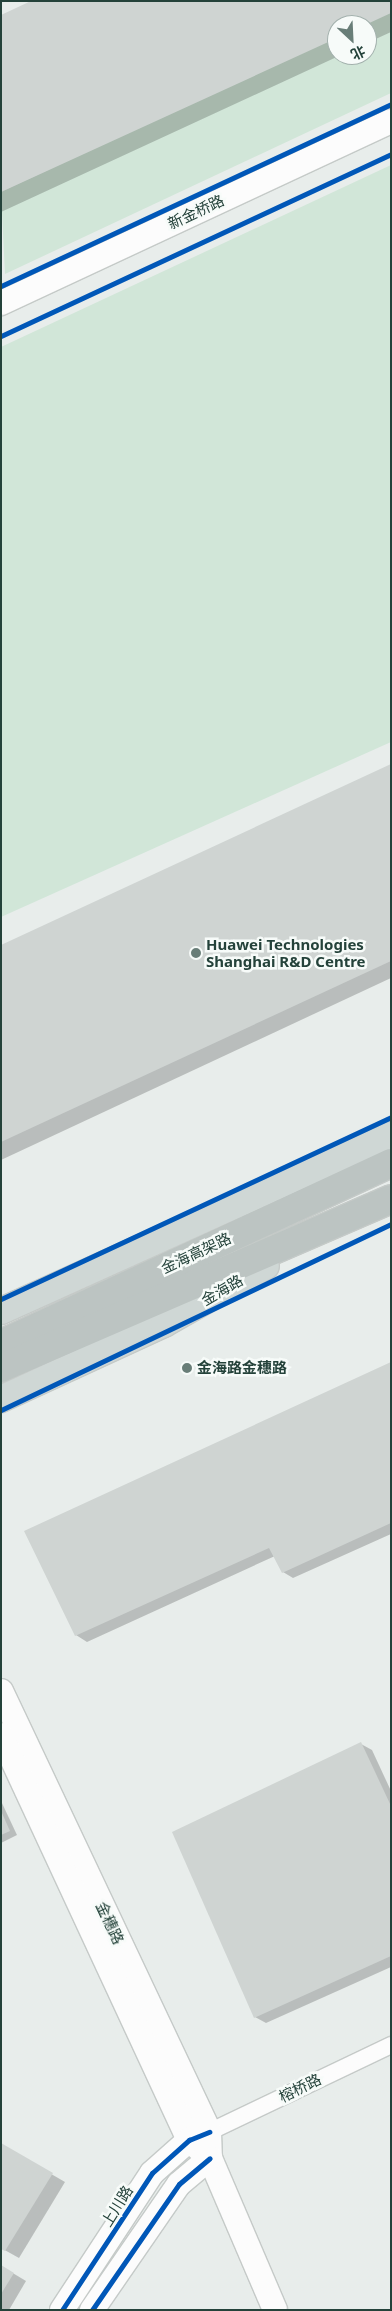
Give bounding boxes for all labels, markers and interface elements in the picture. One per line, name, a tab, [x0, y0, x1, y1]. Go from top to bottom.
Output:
north arrow	[327, 15, 377, 65]
text: 北	[348, 42, 368, 65]
street label: 新金桥路	[165, 191, 227, 233]
place label: Huawei Technologies Shanghai R&D Centre	[206, 935, 366, 970]
marker: Huawei Technologies Shanghai R&D Centre	[190, 947, 202, 959]
street label: 金海高架路	[158, 1229, 234, 1277]
street label: 金海路	[198, 1271, 246, 1309]
place label: 金海路金穗路	[197, 1359, 287, 1377]
marker: 金海路金穗路	[181, 1362, 193, 1374]
street label: 金穗路	[92, 1899, 128, 1947]
street label: 榕桥路	[276, 2070, 324, 2106]
street label: 上川路	[97, 2182, 137, 2230]

